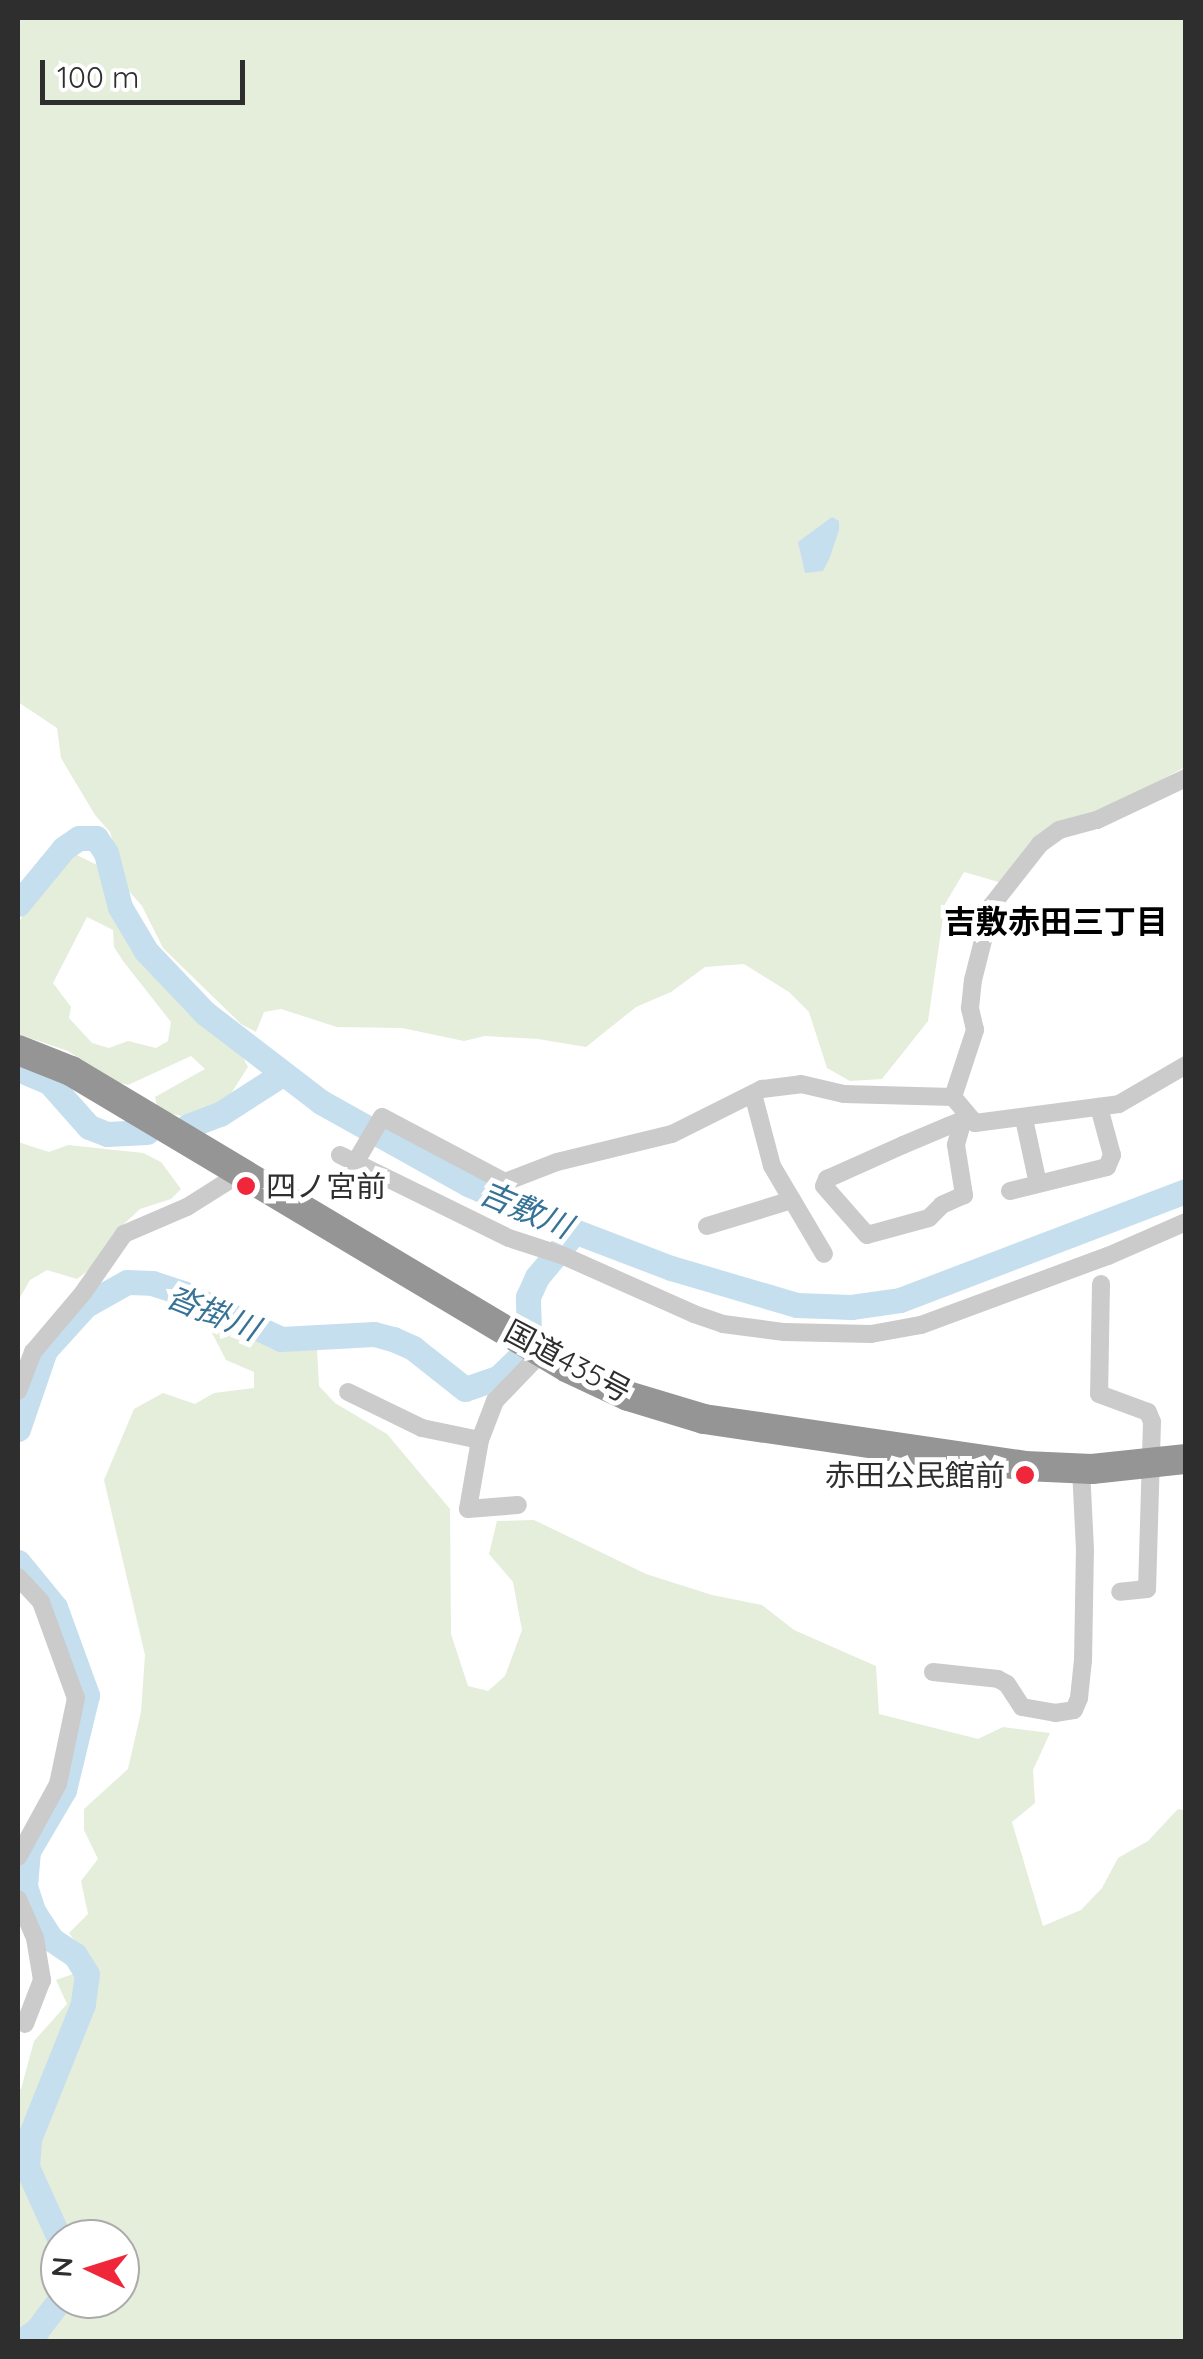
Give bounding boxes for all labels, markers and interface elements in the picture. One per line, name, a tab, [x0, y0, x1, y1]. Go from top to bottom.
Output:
scale bar	[45, 40, 250, 102]
text: 100 m	[57, 58, 139, 96]
district label: 吉敷赤田三丁目	[944, 902, 1168, 940]
place label: 四ノ宮前	[266, 1168, 386, 1204]
water label: 吉敷川	[474, 1173, 578, 1245]
marker: 四ノ宮前	[235, 1175, 257, 1197]
water label: 沓掛川	[161, 1276, 265, 1348]
street label: 国道435号	[499, 1313, 637, 1409]
place label: 赤田公民館前	[825, 1457, 1005, 1493]
marker: 赤田公民館前	[1014, 1464, 1036, 1486]
north arrow	[40, 2219, 140, 2319]
text: N	[43, 2256, 80, 2279]

